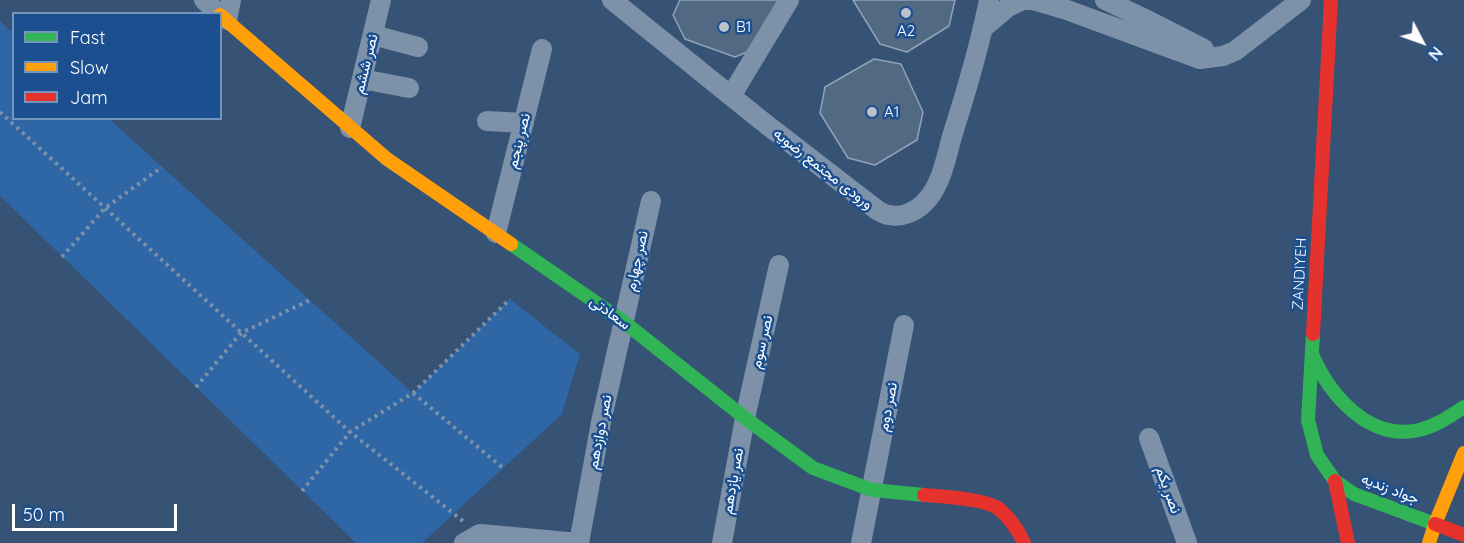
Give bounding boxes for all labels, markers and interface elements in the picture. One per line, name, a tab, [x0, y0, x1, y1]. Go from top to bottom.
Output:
marker: A2	[899, 6, 913, 20]
legend	[12, 12, 222, 120]
north arrow	[1392, 12, 1452, 72]
place label: B1	[736, 18, 751, 36]
marker: B1	[717, 20, 731, 34]
place label: A2	[897, 22, 915, 40]
text: Fast	[70, 26, 105, 49]
street label: نصر ششم	[350, 32, 382, 96]
text: N	[1424, 43, 1447, 65]
text: Slow	[70, 56, 108, 79]
text: Jam	[70, 86, 108, 109]
place label: A1	[884, 103, 899, 121]
marker: A1	[865, 105, 879, 119]
street label: نصر پنجم	[503, 111, 535, 171]
street label: ورودی مجتمع رضویه	[770, 125, 876, 213]
street label: نصر چهارم	[622, 229, 652, 293]
street label: ZANDIYEH	[1289, 237, 1311, 311]
street label: سعادتی	[586, 292, 634, 334]
street label: نصر سوم	[747, 313, 777, 371]
street label: نصر دوم	[874, 381, 902, 433]
street label: نصر دوازدهم	[584, 393, 616, 471]
street label: نصر یازدهم	[718, 447, 748, 515]
street label: نصر یکم	[1151, 464, 1185, 516]
street label: جواد زندیه	[1359, 470, 1421, 508]
scale bar	[15, 492, 180, 530]
text: 50 m	[23, 503, 65, 526]

